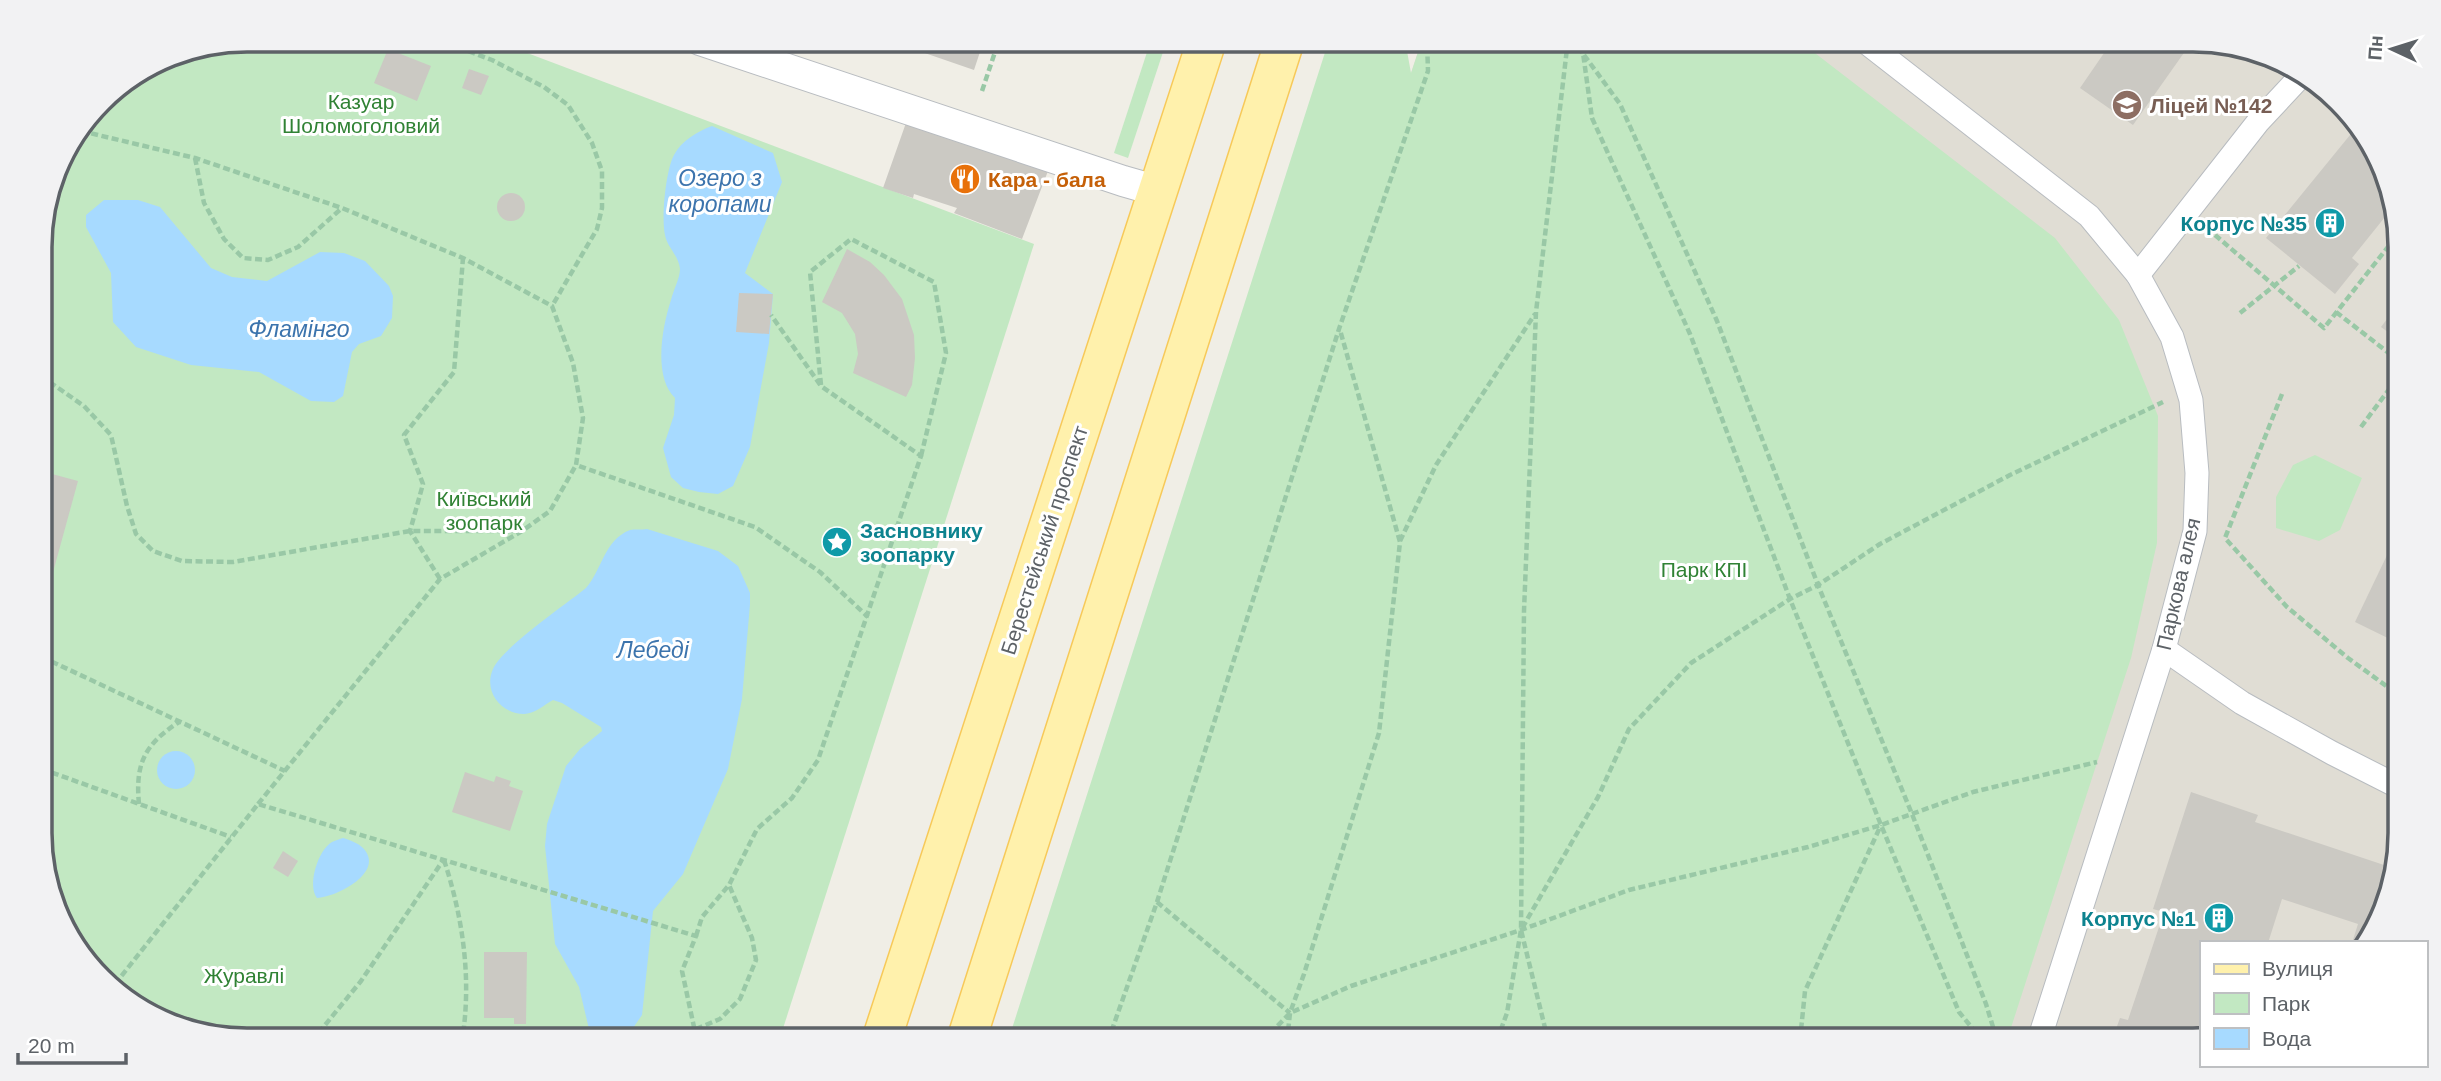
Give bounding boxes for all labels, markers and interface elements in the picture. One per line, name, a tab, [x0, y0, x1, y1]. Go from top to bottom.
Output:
north arrow	[2357, 14, 2427, 84]
text: Пн	[2364, 35, 2387, 61]
school or university icon: Ліцей №142	[2110, 88, 2144, 122]
park label: Казуар Шоломоголовий	[282, 90, 440, 137]
place label: Ліцей №142	[2150, 94, 2272, 117]
restaurant icon: Кара - бала	[948, 162, 982, 196]
water label: Озеро з коропами	[668, 165, 772, 217]
place label: Кара - бала	[988, 168, 1106, 191]
building icon: Корпус №35	[2313, 206, 2347, 240]
place label: Корпус №35	[2180, 212, 2307, 235]
water label: Фламінго	[249, 316, 350, 342]
street label: Берестейський проспект	[996, 422, 1092, 657]
park label: Київський зоопарк	[437, 487, 531, 534]
street label: Паркова алея	[2152, 516, 2204, 652]
place label: Засновнику зоопарку	[860, 519, 983, 566]
place icon: Засновнику зоопарку	[820, 525, 854, 559]
park label: Парк КПІ	[1661, 558, 1747, 581]
water label: Лебеді	[615, 637, 690, 663]
building icon: Корпус №1	[2202, 901, 2236, 935]
place label: Корпус №1	[2081, 907, 2196, 930]
legend	[2200, 941, 2427, 1067]
text: Вулиця	[2262, 957, 2333, 980]
park label: Журавлі	[204, 964, 284, 987]
text: Парк	[2262, 992, 2310, 1015]
scale bar	[18, 1021, 126, 1066]
text: Вода	[2262, 1027, 2311, 1050]
text: 20 m	[28, 1034, 75, 1057]

